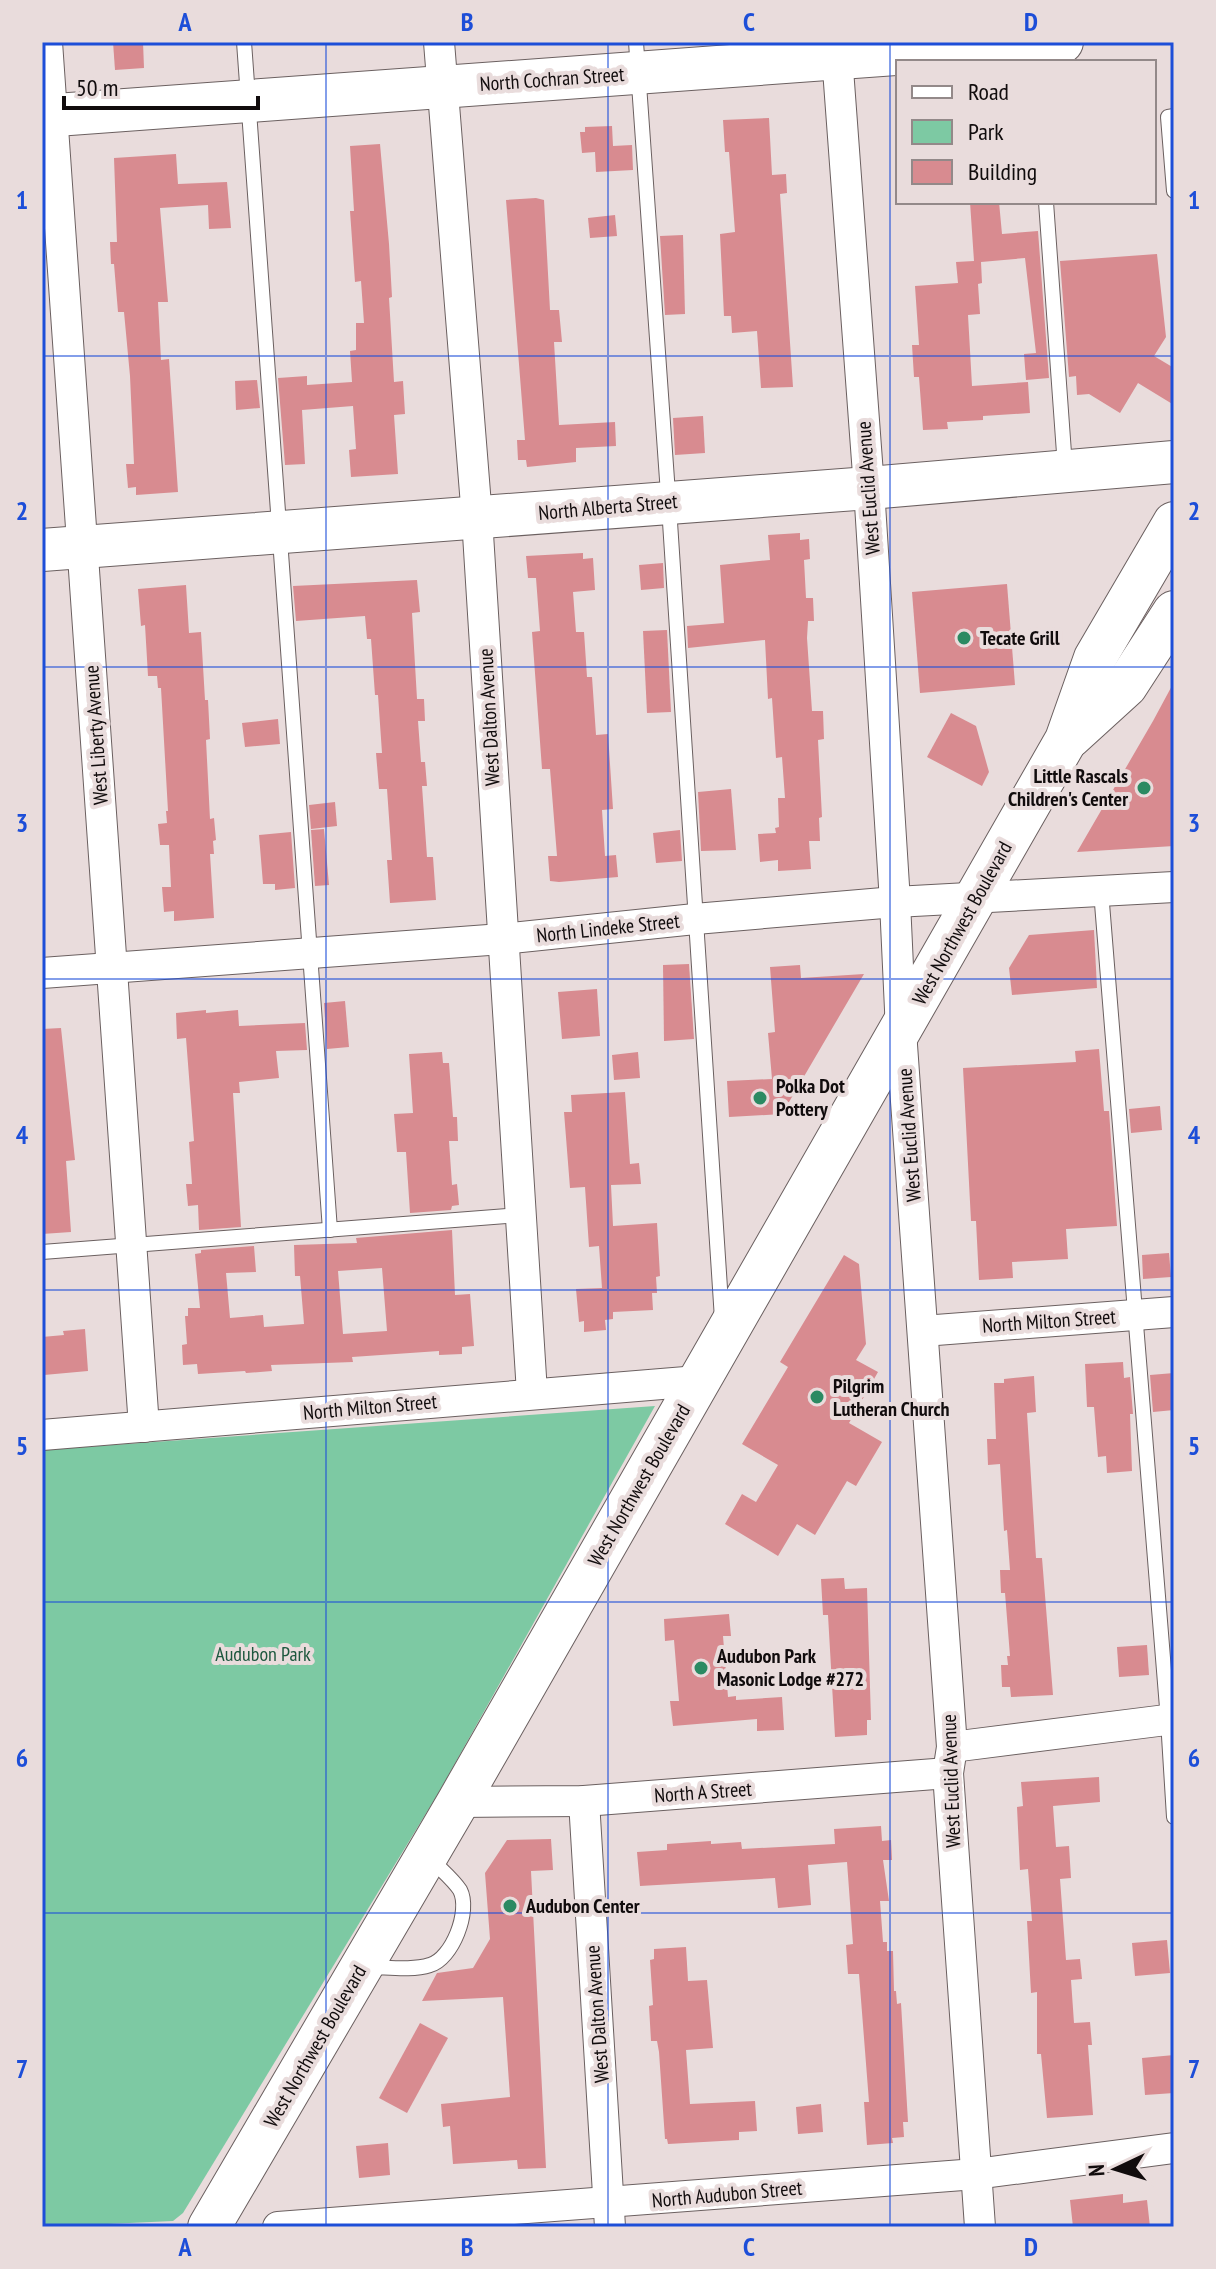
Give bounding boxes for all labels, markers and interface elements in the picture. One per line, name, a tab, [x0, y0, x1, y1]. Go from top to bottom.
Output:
text: A	[177, 5, 192, 38]
text: B	[461, 5, 474, 38]
text: C	[743, 5, 755, 38]
text: D	[1024, 5, 1038, 38]
scale bar	[64, 60, 258, 110]
legend	[896, 60, 1156, 204]
street label: North Cochran Street	[479, 61, 626, 97]
text: 50 m	[76, 72, 118, 103]
text: Road	[968, 76, 1009, 107]
text: Park	[968, 116, 1004, 147]
text: Building	[968, 156, 1037, 187]
text: 1	[16, 183, 28, 216]
text: 1	[1188, 183, 1200, 216]
street label: West Euclid Avenue	[850, 420, 886, 556]
street label: North Alberta Street	[537, 488, 679, 526]
text: 2	[16, 494, 28, 527]
text: 2	[1188, 494, 1200, 527]
place label: Tecate Grill	[980, 625, 1060, 651]
marker: Tecate Grill	[955, 629, 973, 647]
street label: West Dalton Avenue	[472, 648, 506, 786]
street label: West Liberty Avenue	[78, 664, 114, 806]
place label: Little Rascals Children's Center	[1008, 763, 1128, 812]
marker: Little Rascals Children's Center	[1135, 779, 1153, 797]
text: 3	[16, 806, 28, 839]
text: 3	[1188, 806, 1200, 839]
street label: West Northwest Boulevard	[906, 837, 1018, 1009]
street label: North Lindeke Street	[535, 908, 681, 948]
street label: West Euclid Avenue	[891, 1067, 927, 1203]
place label: Polka Dot Pottery	[776, 1073, 845, 1122]
marker: Polka Dot Pottery	[751, 1089, 769, 1107]
text: 4	[16, 1118, 29, 1151]
text: 4	[1188, 1118, 1201, 1151]
street label: North Milton Street	[981, 1303, 1117, 1339]
place label: Pilgrim Lutheran Church	[833, 1373, 950, 1422]
street label: North Milton Street	[302, 1388, 438, 1426]
marker: Pilgrim Lutheran Church	[808, 1388, 826, 1406]
street label: West Northwest Boulevard	[582, 1399, 696, 1571]
text: 5	[16, 1429, 28, 1462]
text: 5	[1188, 1429, 1200, 1462]
park label: Audubon Park	[215, 1641, 311, 1667]
place label: Audubon Park Masonic Lodge #272	[716, 1643, 864, 1692]
marker: Audubon Park Masonic Lodge #272	[692, 1659, 710, 1677]
street label: West Euclid Avenue	[936, 1714, 966, 1848]
text: 6	[16, 1741, 28, 1774]
text: 6	[1188, 1741, 1200, 1774]
street label: North A Street	[653, 1776, 753, 1808]
place label: Audubon Center	[525, 1893, 640, 1919]
marker: Audubon Center	[501, 1897, 519, 1915]
street label: West Dalton Avenue	[579, 1944, 615, 2084]
street label: West Northwest Boulevard	[258, 1960, 372, 2132]
text: 7	[16, 2052, 28, 2085]
text: 7	[1188, 2052, 1200, 2085]
north arrow	[1076, 2129, 1156, 2209]
text: N	[1082, 2163, 1110, 2177]
street label: North Audubon Street	[651, 2174, 804, 2214]
text: A	[177, 2230, 192, 2263]
text: B	[461, 2230, 474, 2263]
text: C	[743, 2230, 755, 2263]
text: D	[1024, 2230, 1038, 2263]

